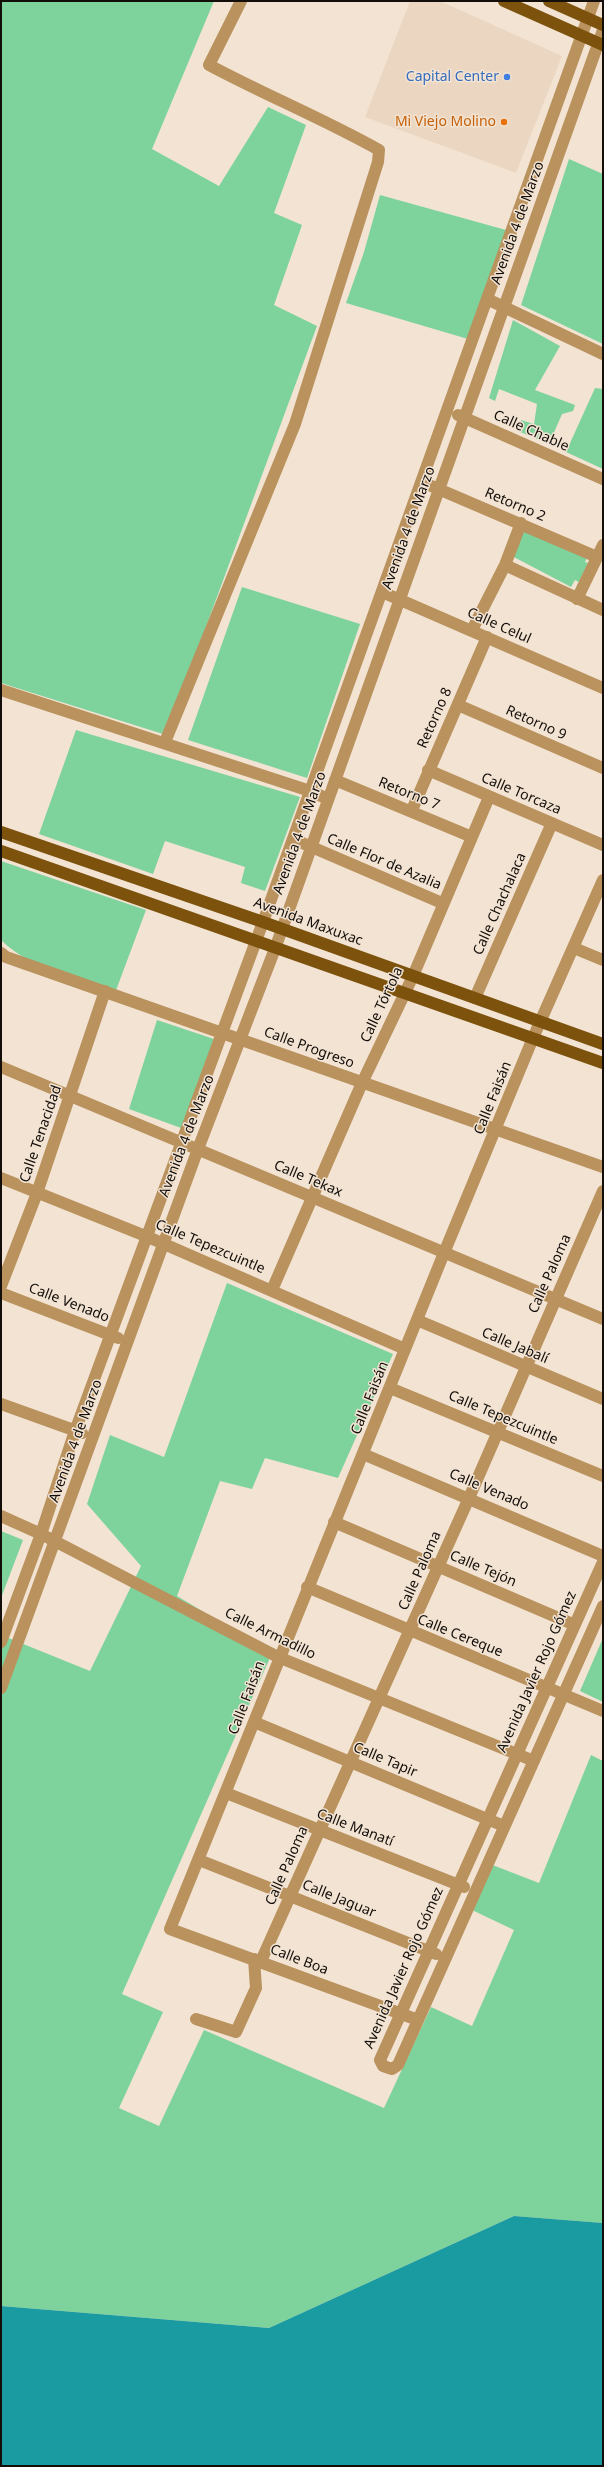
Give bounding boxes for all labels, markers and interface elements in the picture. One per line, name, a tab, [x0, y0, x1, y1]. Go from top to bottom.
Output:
place label: Capital Center	[406, 69, 499, 85]
marker: Capital Center	[502, 72, 512, 82]
place label: Mi Viejo Molino	[395, 114, 496, 130]
marker: Mi Viejo Molino	[499, 117, 509, 127]
street label: Avenida 4 de Marzo	[488, 159, 548, 287]
street label: Calle Chable	[491, 407, 571, 455]
street label: Avenida 4 de Marzo	[379, 464, 439, 592]
street label: Retorno 2	[482, 485, 548, 525]
street label: Calle Celul	[464, 604, 534, 648]
street label: Retorno 8	[414, 685, 456, 751]
street label: Retorno 9	[503, 702, 569, 744]
street label: Avenida 4 de Marzo	[270, 769, 330, 897]
street label: Calle Torcaza	[478, 770, 564, 818]
street label: Retorno 7	[376, 774, 442, 814]
street label: Calle Flor de Azalia	[324, 830, 444, 894]
street label: Calle Chachalaca	[470, 850, 530, 958]
street label: Avenida Maxuxac	[251, 894, 365, 950]
street label: Calle Tórtola	[357, 965, 407, 1045]
street label: Calle Progreso	[261, 1024, 357, 1072]
street label: Calle Faisán	[471, 1059, 515, 1137]
street label: Avenida 4 de Marzo	[156, 1073, 218, 1199]
street label: Calle Tenacidad	[16, 1083, 66, 1185]
street label: Calle Tekax	[271, 1157, 345, 1201]
street label: Calle Tepezcuintle	[153, 1216, 267, 1278]
street label: Calle Paloma	[525, 1232, 575, 1316]
street label: Calle Venado	[26, 1280, 112, 1326]
street label: Calle Jabalí	[479, 1324, 551, 1368]
street label: Calle Faisán	[348, 1359, 392, 1437]
street label: Avenida 4 de Marzo	[46, 1377, 106, 1505]
street label: Calle Tepezcuintle	[446, 1387, 560, 1449]
street label: Calle Venado	[447, 1466, 531, 1514]
street label: Calle Paloma	[395, 1529, 445, 1613]
street label: Calle Tejón	[447, 1547, 519, 1591]
street label: Avenida Javier Rojo Gómez	[494, 1589, 580, 1755]
street label: Calle Armadillo	[222, 1605, 318, 1663]
street label: Calle Cereque	[415, 1611, 505, 1661]
street label: Calle Faisán	[225, 1659, 269, 1737]
street label: Calle Tapir	[350, 1739, 420, 1781]
street label: Calle Manatí	[314, 1806, 396, 1850]
street label: Calle Paloma	[262, 1824, 312, 1908]
street label: Calle Jaguar	[300, 1877, 378, 1921]
street label: Avenida Javier Rojo Gómez	[361, 1885, 447, 2051]
street label: Calle Boa	[268, 1941, 330, 1979]

